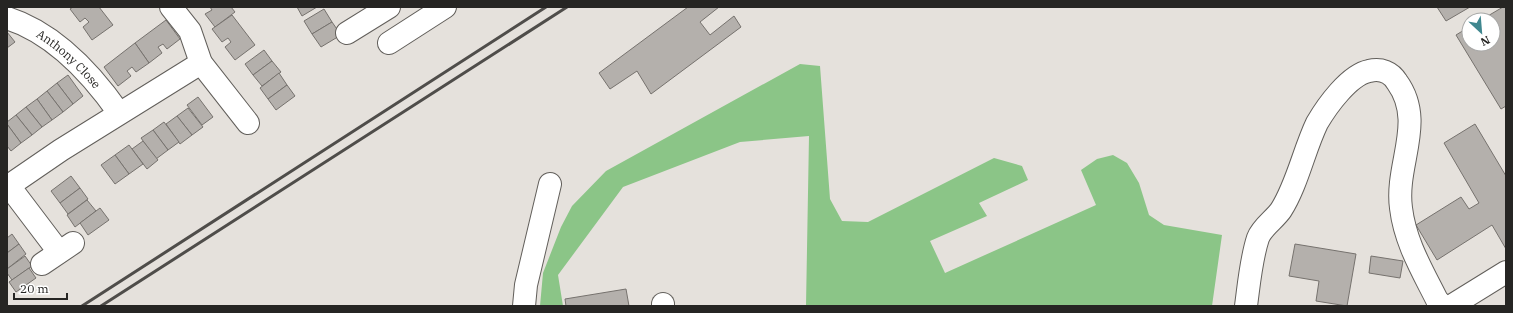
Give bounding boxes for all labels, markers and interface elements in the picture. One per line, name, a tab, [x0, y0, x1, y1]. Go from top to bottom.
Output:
north arrow	[1461, 12, 1501, 52]
street label: Anthony Close	[34, 26, 104, 91]
text: N	[1478, 33, 1492, 49]
scale bar	[14, 275, 67, 301]
text: 20 m	[20, 281, 49, 296]

